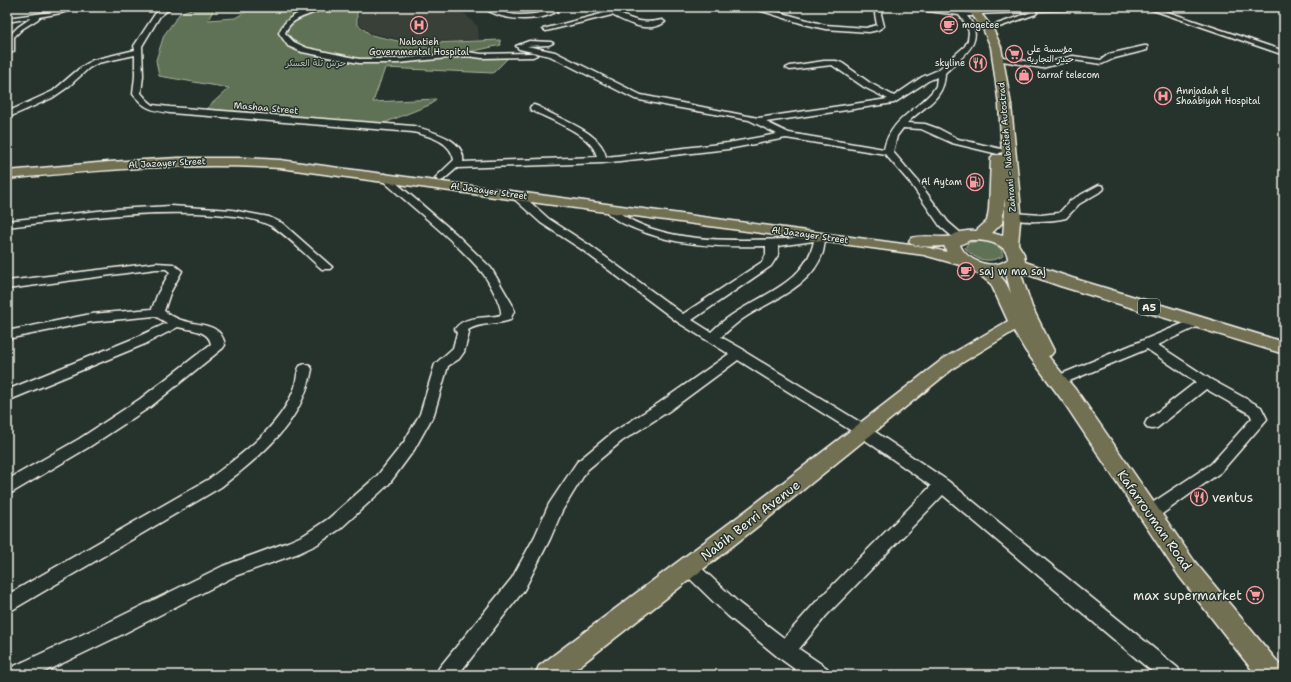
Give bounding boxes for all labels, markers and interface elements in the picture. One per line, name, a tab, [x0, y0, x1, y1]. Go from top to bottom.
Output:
hospital icon: Nabatieh Governmental Hospital	[409, 15, 429, 35]
cafe icon: mogetee	[939, 15, 959, 35]
place label: mogetee	[962, 19, 999, 31]
place label: Nabatieh Governmental Hospital	[369, 36, 469, 58]
place label: مؤسسة علي حيدر التجاريه	[1027, 43, 1074, 65]
supermarket icon: مؤسسة علي حيدر التجاريه	[1004, 44, 1024, 64]
restaurant icon: skyline	[968, 53, 988, 73]
park label: حرش تلة العسكر	[285, 57, 346, 69]
place label: skyline	[935, 57, 965, 69]
shop icon: tarraf telecom	[1014, 65, 1034, 85]
place label: tarraf telecom	[1037, 69, 1100, 81]
street label: Zahrani - Nabatieh Autostrad	[995, 81, 1019, 213]
place label: Annjadah el Shaabiyah Hospital	[1176, 85, 1261, 107]
hospital icon: Annjadah el Shaabiyah Hospital	[1153, 86, 1173, 106]
street label: Mashaa Street	[233, 99, 299, 117]
street label: Al Jazayer Street	[128, 155, 206, 171]
fuel station icon: Al Aytam	[965, 172, 985, 192]
place label: Al Aytam	[921, 176, 962, 188]
street label: Al Jazayer Street	[450, 180, 528, 202]
street label: Al Jazayer Street	[771, 224, 849, 246]
cafe icon: saj w ma saj	[956, 261, 976, 281]
place label: saj w ma saj	[979, 264, 1046, 279]
road number: A5	[1138, 299, 1160, 315]
street label: Kafarrouman Road	[1114, 467, 1196, 574]
street label: Nabih Berri Avenue	[697, 476, 803, 564]
restaurant icon: ventus	[1189, 487, 1209, 507]
place label: ventus	[1212, 489, 1253, 506]
supermarket icon: max supermarket	[1245, 585, 1265, 605]
place label: max supermarket	[1133, 587, 1242, 604]

